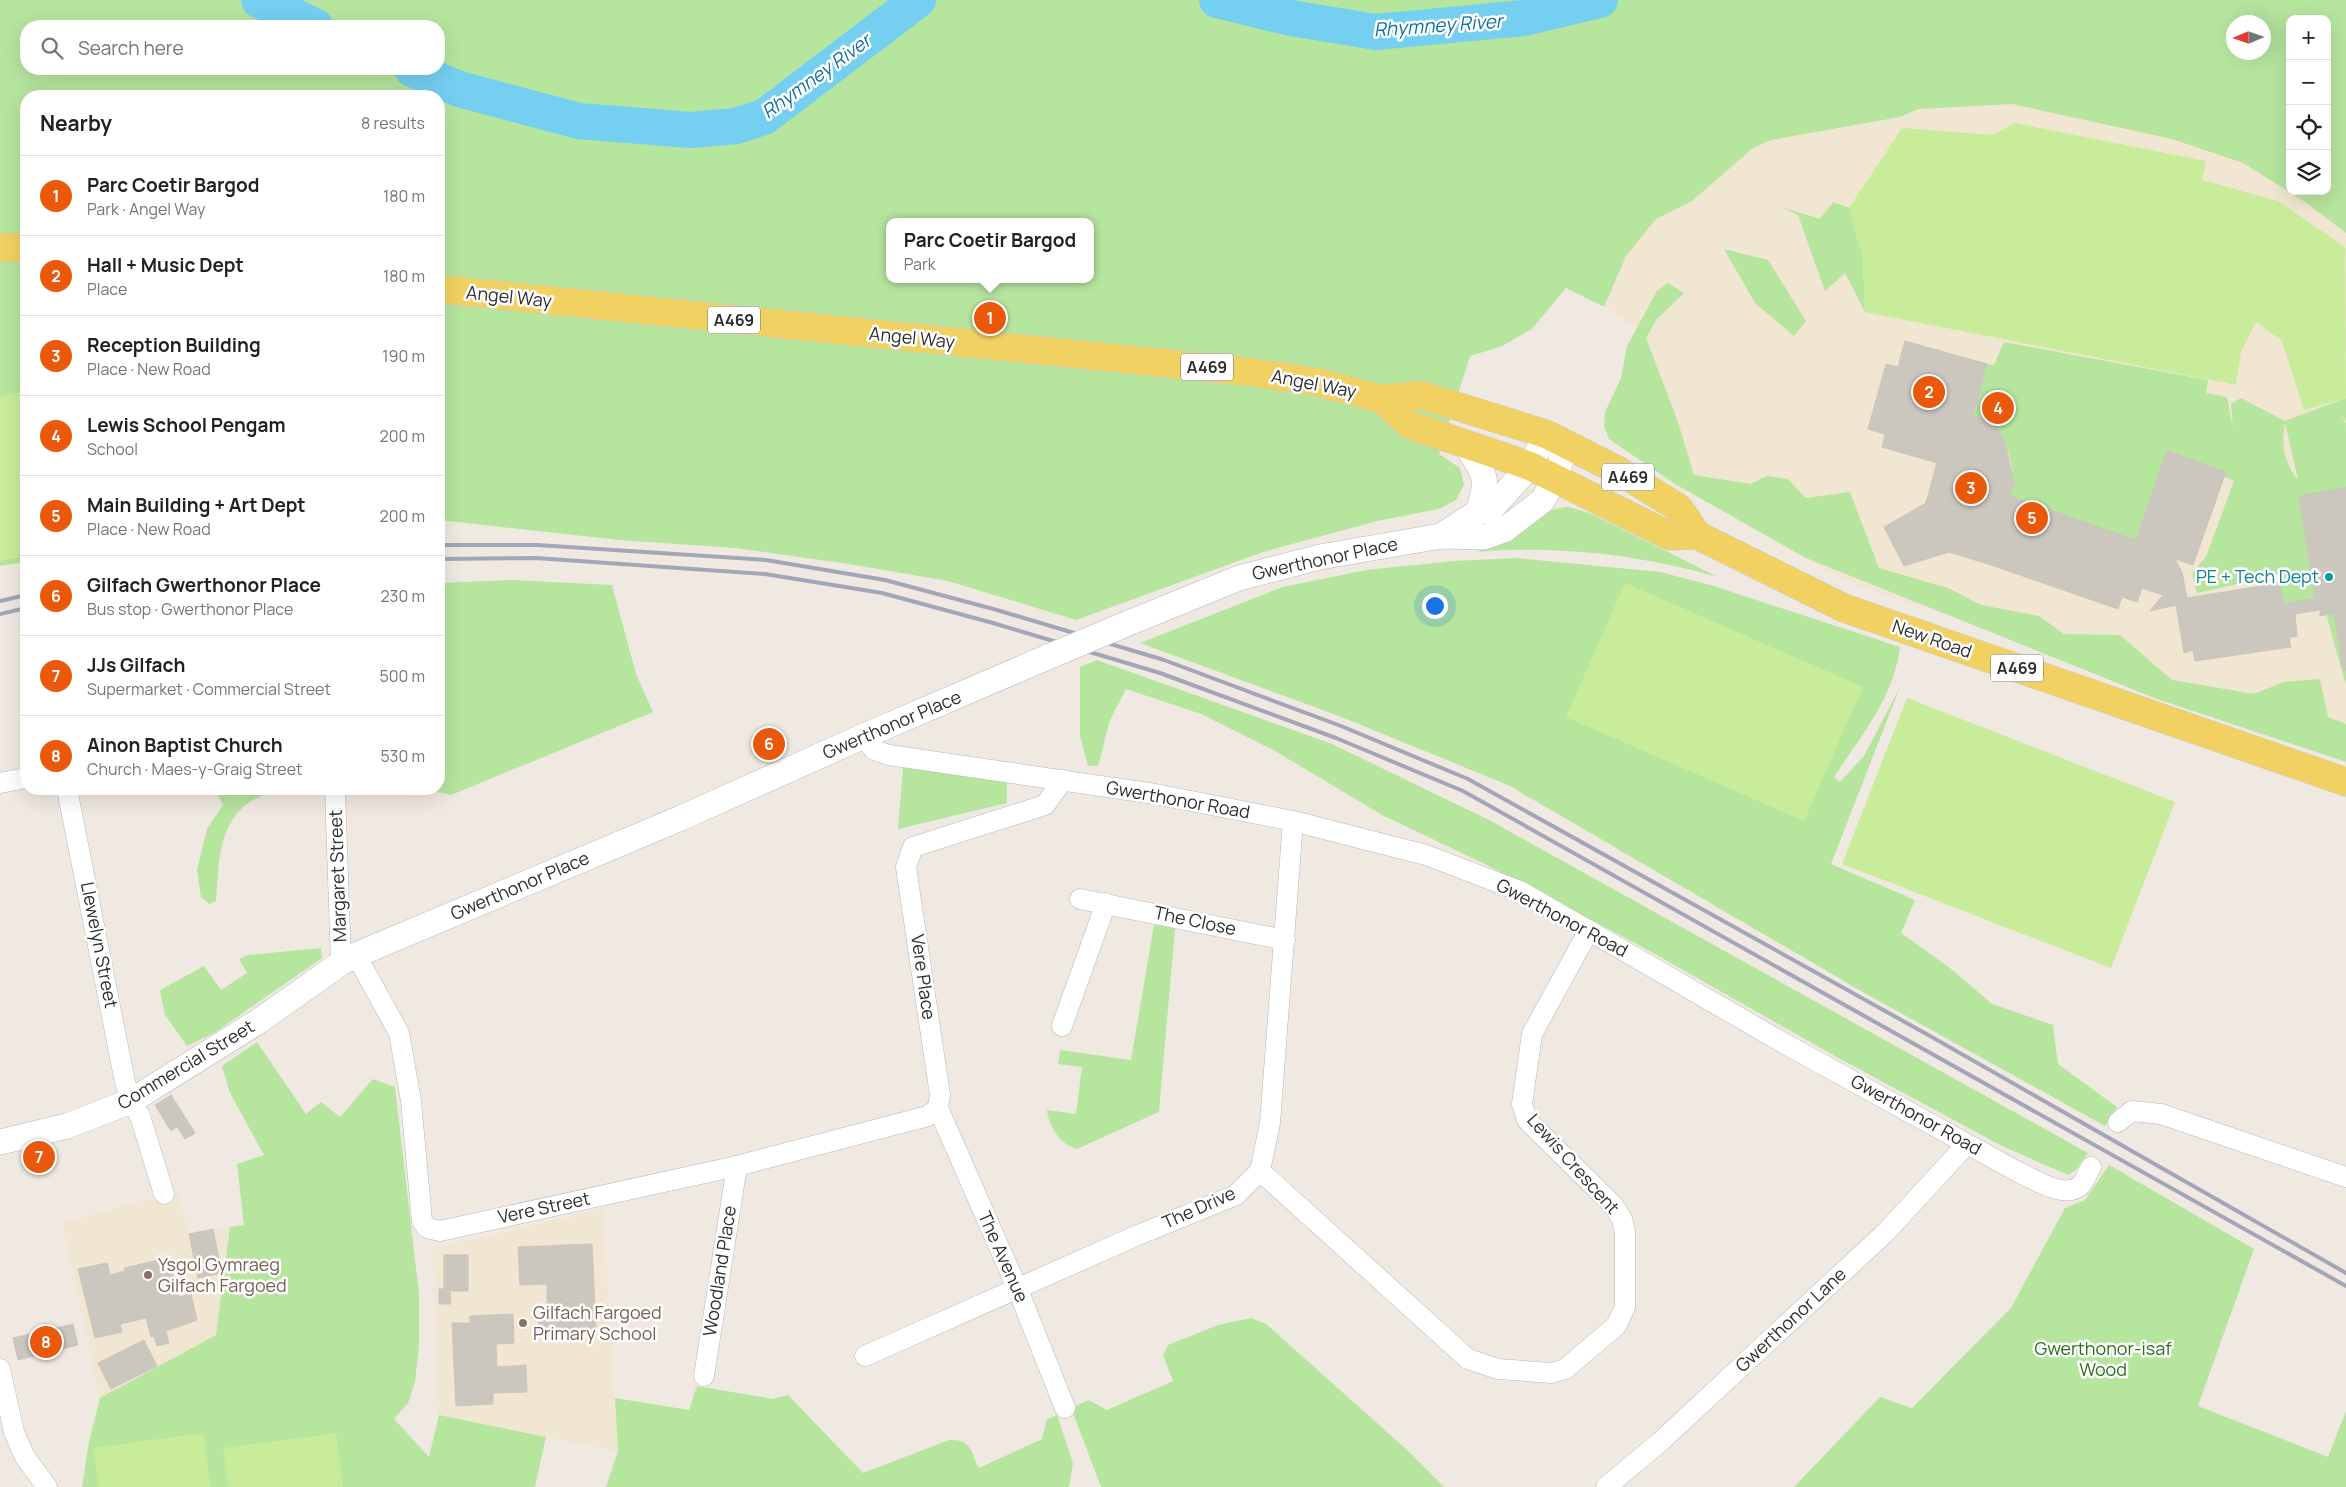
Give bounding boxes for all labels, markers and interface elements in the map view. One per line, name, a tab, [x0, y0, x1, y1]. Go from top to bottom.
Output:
water label: Rhymney River	[1373, 7, 1505, 42]
north arrow	[2226, 15, 2271, 60]
map controls	[2286, 15, 2331, 195]
button: +	[2286, 15, 2331, 60]
search box	[20, 20, 445, 75]
water label: Rhymney River	[756, 26, 878, 124]
icon: search	[38, 34, 66, 62]
text: Search here	[78, 35, 184, 61]
button: −	[2286, 60, 2331, 105]
button: locate	[2286, 105, 2331, 150]
text: Nearby	[40, 109, 112, 137]
text: 8 results	[361, 112, 425, 134]
button: layers	[2286, 150, 2331, 195]
text: Parc Coetir Bargod	[87, 172, 259, 198]
text: 1	[52, 185, 60, 207]
text: 180 m	[383, 185, 425, 207]
text: Park · Angel Way	[87, 198, 205, 220]
popup	[886, 218, 1094, 283]
text: Parc Coetir Bargod	[904, 227, 1076, 253]
text: Hall + Music Dept	[87, 252, 244, 278]
text: Park	[904, 253, 936, 275]
text: 2	[51, 265, 61, 287]
text: 180 m	[383, 265, 425, 287]
text: Place	[87, 278, 127, 300]
street label: Angel Way	[465, 280, 554, 312]
pin: 1	[974, 299, 1006, 337]
road number: A469	[708, 306, 760, 334]
street label: Angel Way	[868, 321, 957, 353]
text: Reception Building	[87, 332, 261, 358]
text: 3	[51, 345, 61, 367]
text: 190 m	[382, 345, 425, 367]
road number: A469	[1181, 354, 1233, 381]
text: Place · New Road	[87, 358, 211, 380]
street label: Angel Way	[1270, 363, 1359, 403]
pin: 2	[1913, 373, 1945, 411]
pin: 4	[1982, 389, 2014, 427]
text: Lewis School Pengam	[87, 412, 286, 438]
text: 4	[51, 425, 61, 447]
text: 200 m	[380, 425, 425, 447]
text: School	[87, 438, 138, 460]
road number: A469	[1602, 464, 1654, 491]
pin: 3	[1955, 469, 1987, 507]
text: Main Building + Art Dept	[87, 492, 306, 518]
pin: 5	[2016, 499, 2048, 537]
text: 5	[51, 505, 61, 527]
text: 200 m	[380, 505, 425, 527]
text: Place · New Road	[87, 518, 211, 540]
street label: Gwerthonor Place	[1250, 531, 1400, 585]
place label: PE + Tech Dept	[2196, 564, 2319, 588]
marker: PE + Tech Dept	[2323, 571, 2335, 583]
text: Gilfach Gwerthonor Place	[87, 572, 321, 598]
text: 6	[51, 585, 61, 607]
text: 230 m	[381, 585, 425, 607]
your location	[1422, 593, 1448, 619]
text: Bus stop · Gwerthonor Place	[87, 598, 293, 620]
street label: New Road	[1889, 613, 1975, 663]
text: JJs Gilfach	[87, 652, 185, 678]
road number: A469	[1991, 654, 2043, 681]
text: 7	[52, 665, 60, 687]
text: 500 m	[379, 665, 425, 687]
text: Supermarket · Commercial Street	[87, 678, 331, 700]
street label: Gwerthonor Place	[819, 684, 965, 764]
pin: 6	[753, 725, 785, 763]
text: Ainon Baptist Church	[87, 732, 283, 758]
text: 8	[51, 745, 61, 767]
text: 530 m	[380, 745, 425, 767]
text: Church · Maes-y-Graig Street	[87, 758, 302, 780]
street label: Gwerthonor Road	[1104, 775, 1252, 823]
street label: Margaret Street	[323, 809, 351, 943]
street label: Gwerthonor Place	[447, 845, 593, 925]
street label: Gwerthonor Road	[1492, 872, 1632, 962]
street label: Llewelyn Street	[76, 880, 124, 1010]
street label: The Close	[1152, 900, 1238, 940]
street label: Vere Place	[906, 933, 942, 1021]
street label: Commercial Street	[113, 1014, 258, 1114]
street label: Gwerthonor Road	[1847, 1068, 1986, 1160]
street label: Lewis Crescent	[1522, 1108, 1625, 1219]
pin: 7	[23, 1138, 55, 1176]
street label: The Drive	[1158, 1180, 1239, 1234]
street label: Vere Street	[496, 1186, 592, 1228]
street label: Woodland Place	[697, 1204, 741, 1338]
street label: The Avenue	[973, 1207, 1035, 1306]
place label: Ysgol Gymraeg Gilfach Fargoed	[158, 1252, 287, 1297]
street label: Gwerthonor Lane	[1730, 1262, 1851, 1377]
marker: Ysgol Gymraeg Gilfach Fargoed	[142, 1269, 154, 1281]
place label: Gilfach Fargoed Primary School	[533, 1300, 662, 1345]
marker: Gilfach Fargoed Primary School	[517, 1317, 529, 1329]
pin: 8	[30, 1323, 62, 1361]
park label: Gwerthonor-isaf Wood	[2034, 1336, 2172, 1381]

